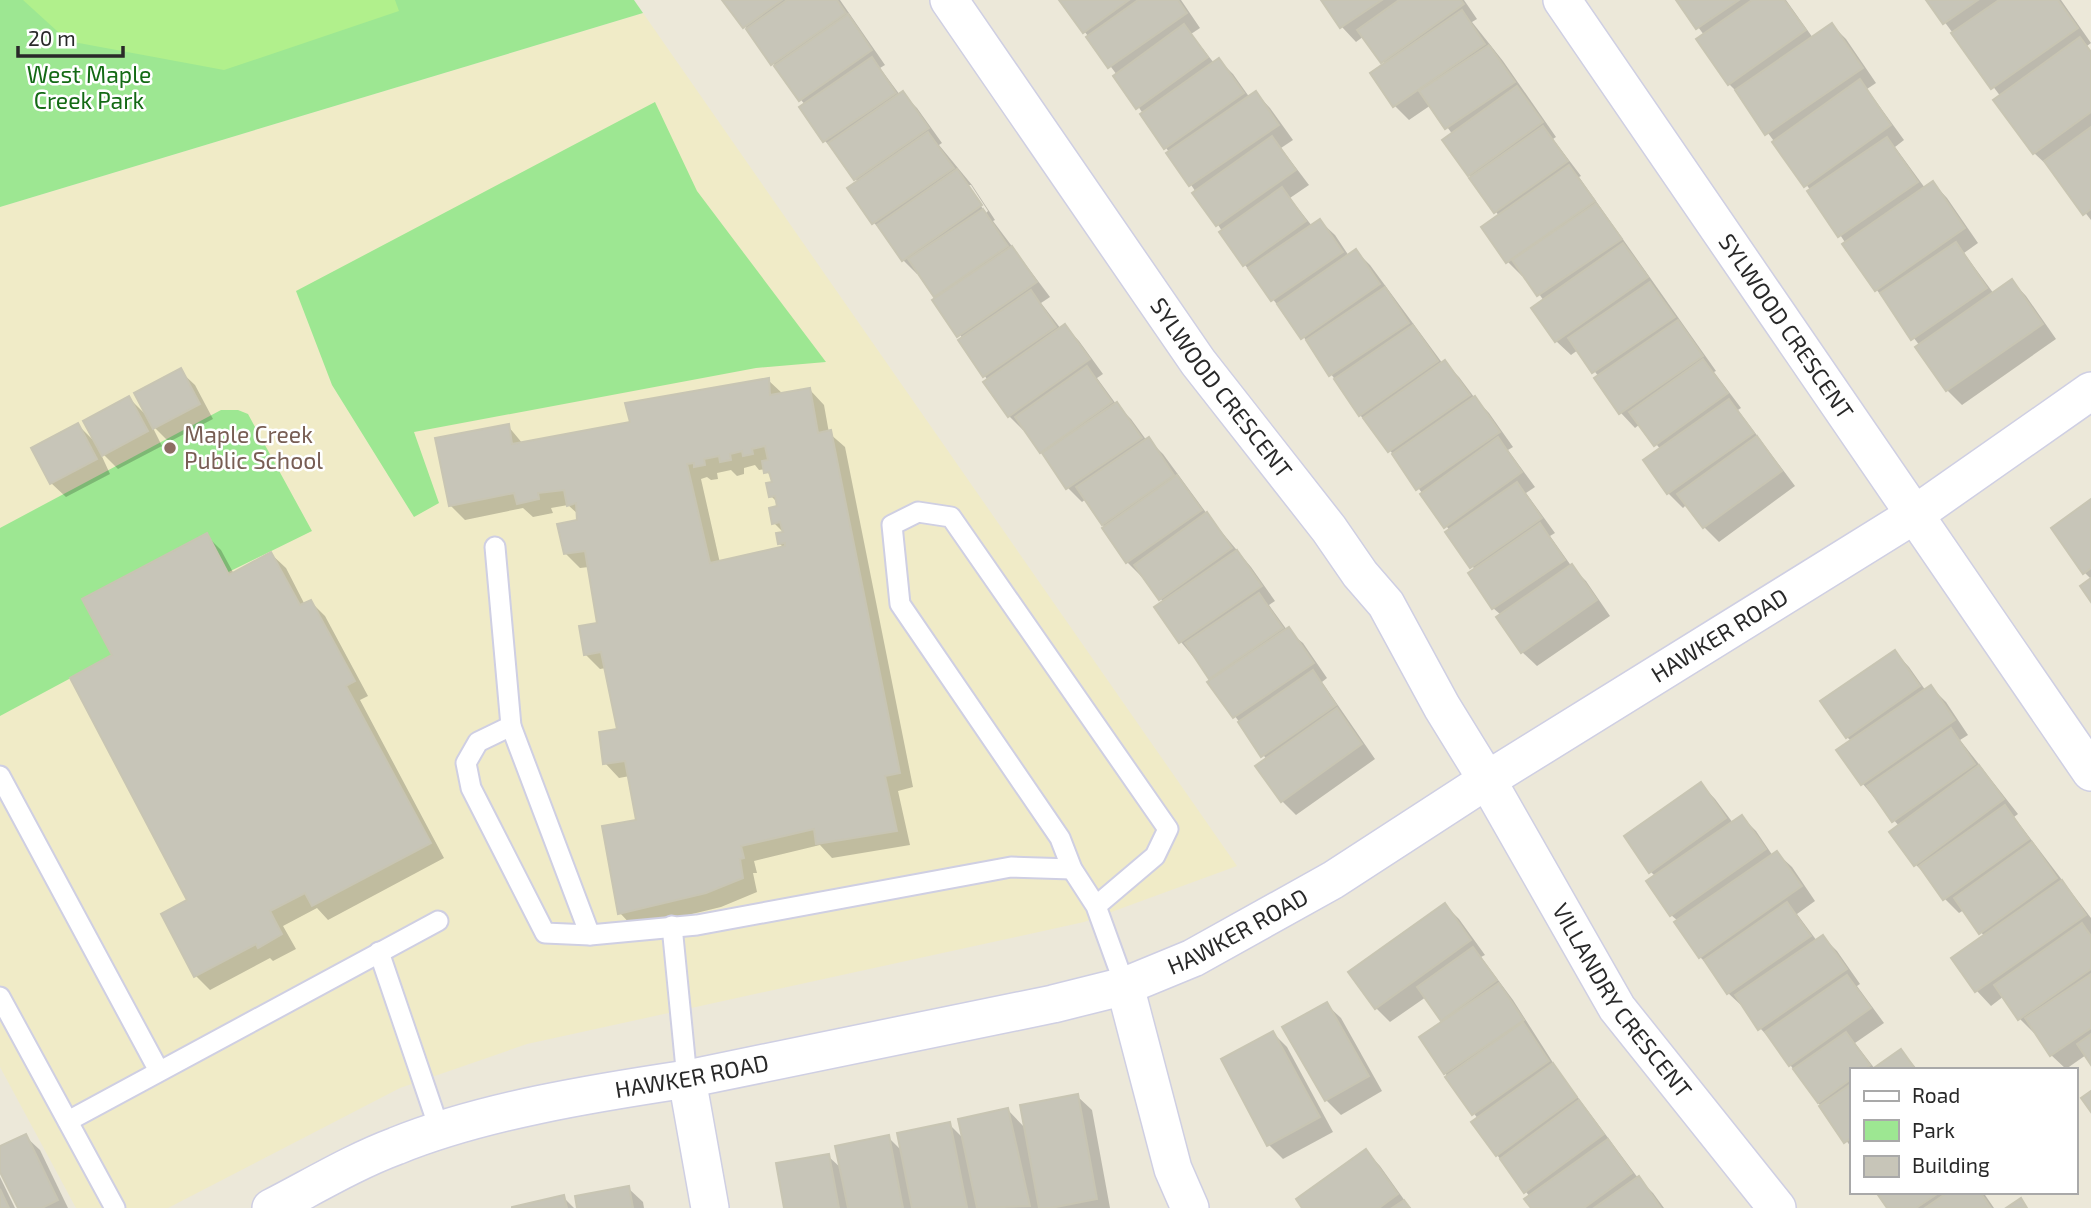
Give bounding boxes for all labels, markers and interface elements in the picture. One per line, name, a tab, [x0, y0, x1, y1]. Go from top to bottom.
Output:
scale bar	[18, 14, 122, 58]
text: 20 m	[28, 25, 76, 50]
park label: West Maple Creek Park	[27, 60, 151, 114]
street label: SYLWOOD CRESCENT	[1713, 228, 1860, 424]
street label: SYLWOOD CRESCENT	[1145, 292, 1299, 483]
place label: Maple Creek Public School	[184, 420, 323, 474]
marker: Maple Creek Public School	[162, 440, 178, 456]
street label: HAWKER ROAD	[1646, 582, 1793, 688]
street label: HAWKER ROAD	[1163, 882, 1313, 980]
street label: VILLANDRY CRESCENT	[1547, 898, 1698, 1103]
street label: HAWKER ROAD	[613, 1048, 771, 1103]
legend	[1850, 1068, 2077, 1194]
text: Road	[1912, 1082, 1960, 1107]
text: Park	[1912, 1117, 1955, 1142]
text: Building	[1912, 1152, 1990, 1177]

